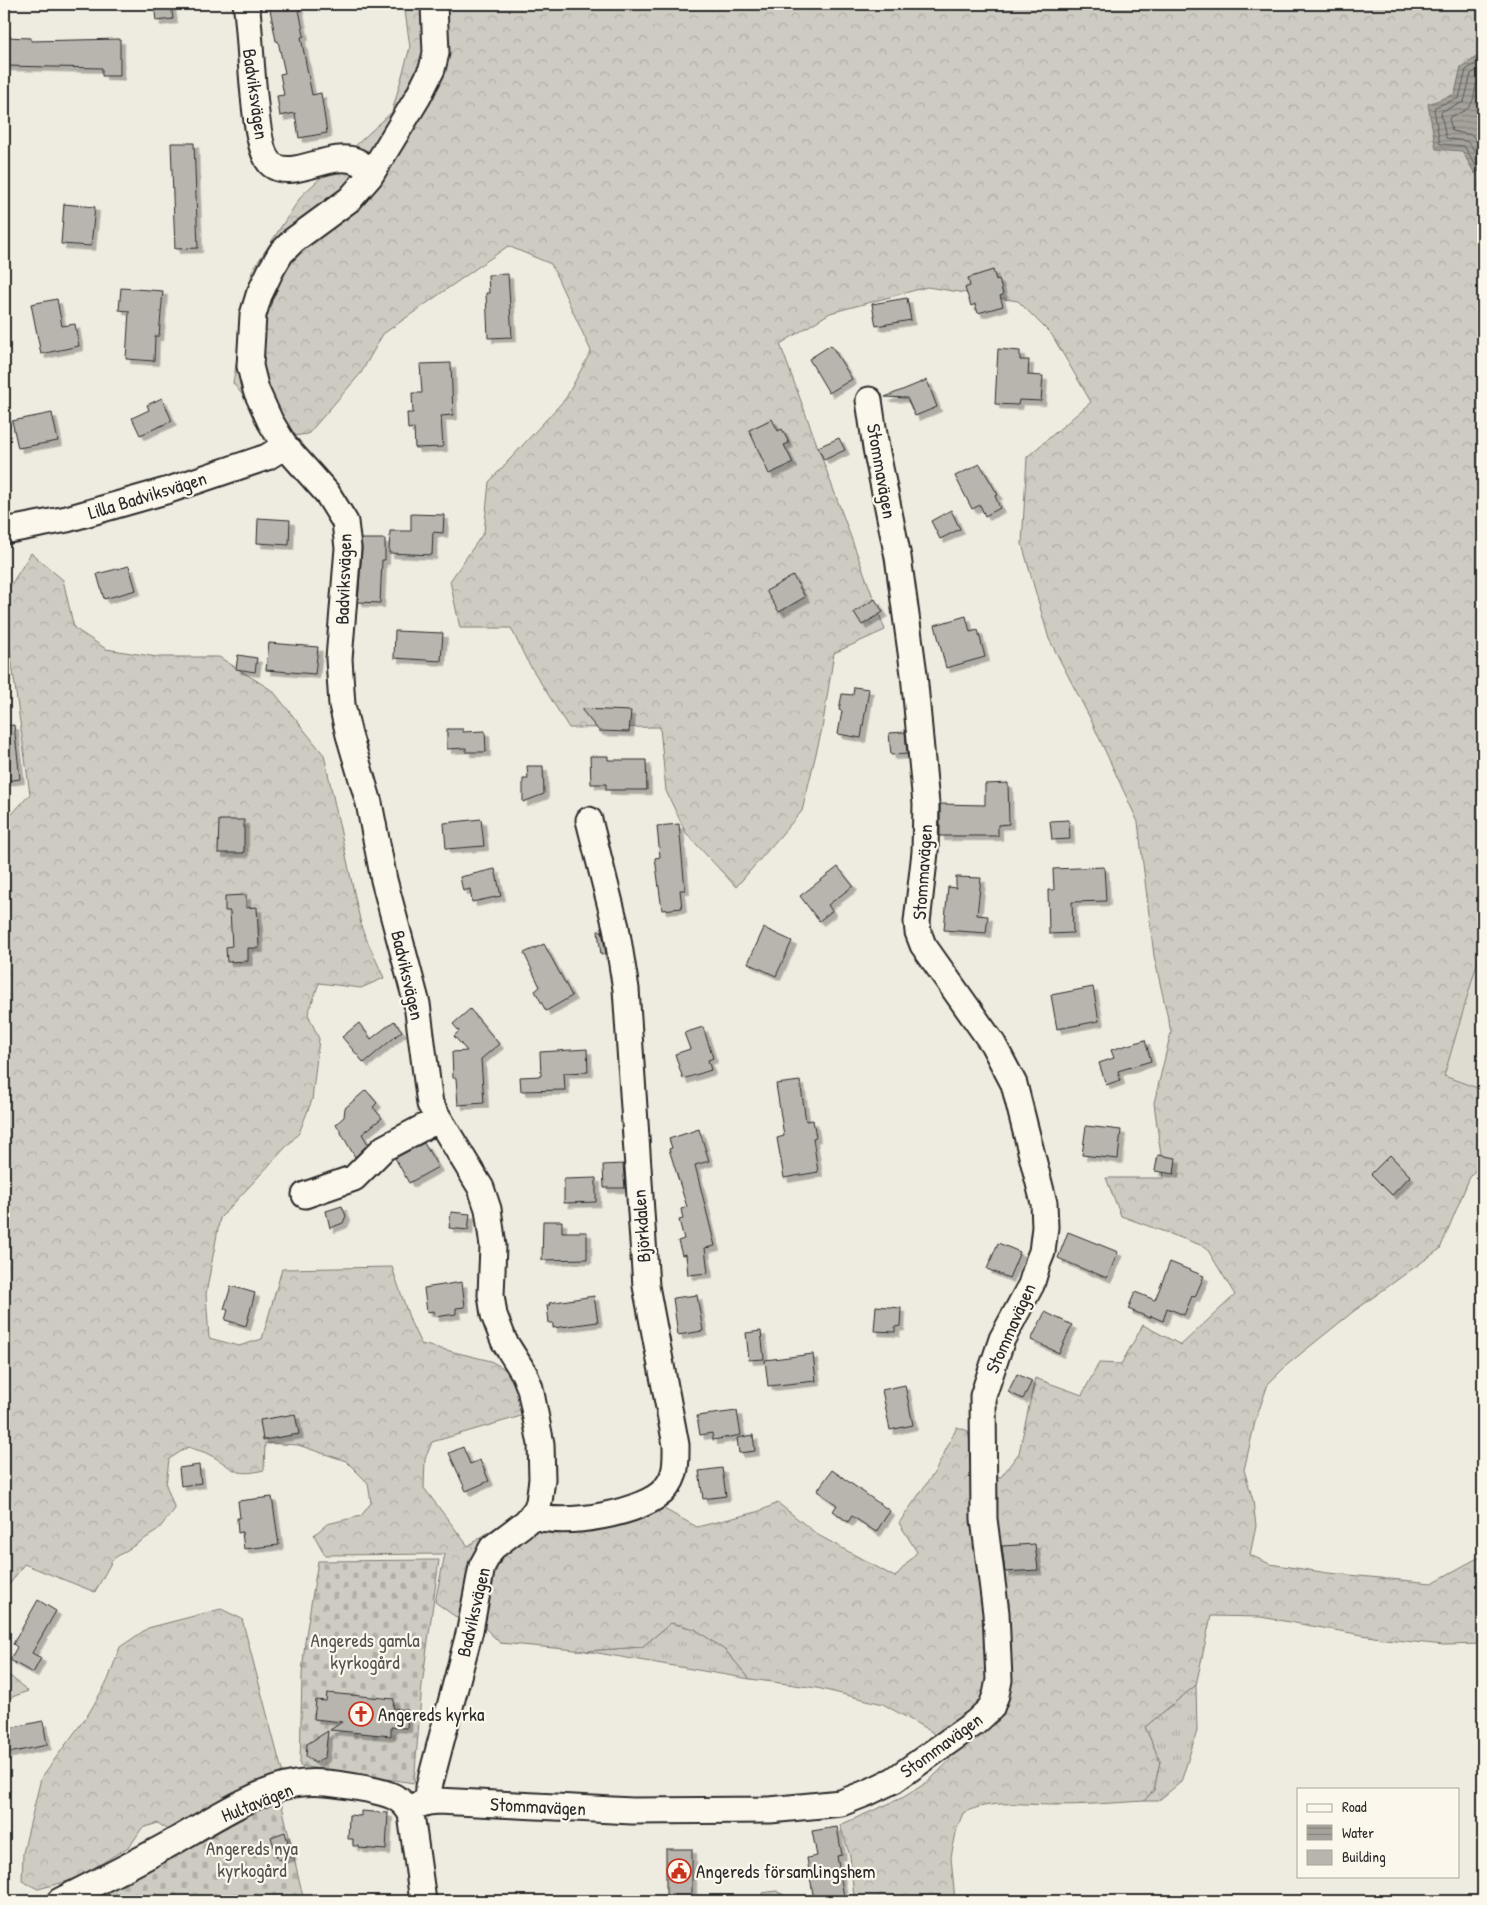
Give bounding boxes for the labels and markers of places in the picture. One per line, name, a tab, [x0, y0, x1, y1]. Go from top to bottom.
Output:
church icon: Angereds kyrka	[348, 1701, 374, 1727]
place label: Angereds kyrka	[378, 1701, 485, 1727]
public building icon: Angereds församlingshem	[666, 1858, 692, 1884]
place label: Angereds församlingshem	[696, 1858, 876, 1884]

